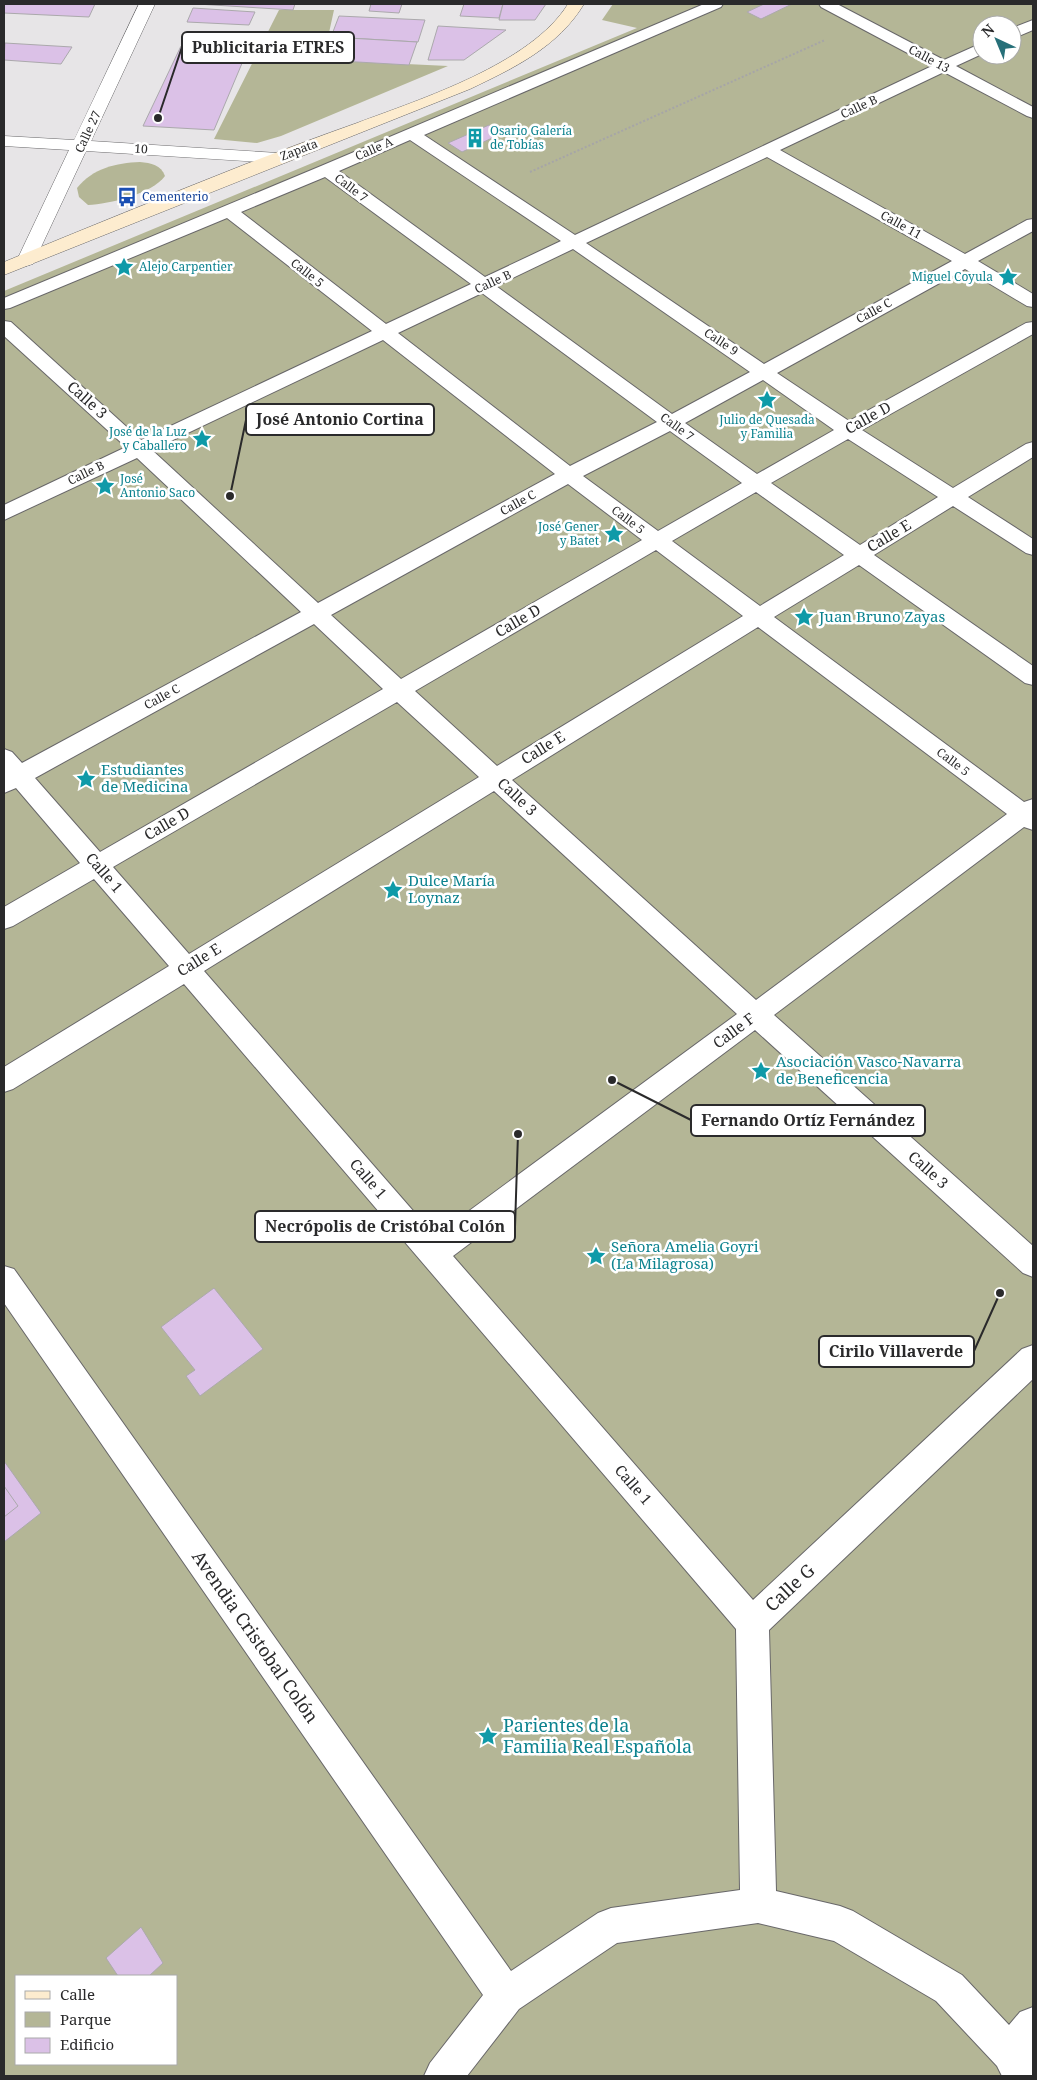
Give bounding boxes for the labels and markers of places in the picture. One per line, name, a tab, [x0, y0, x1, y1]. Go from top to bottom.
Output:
callout: Publicitaria ETRES	[182, 32, 354, 63]
place label: Osario Galería de Tobías	[490, 122, 573, 153]
building icon: Osario Galería de Tobías	[464, 127, 486, 149]
bus stop icon: Cementerio	[116, 186, 138, 208]
place label: Cementerio	[142, 188, 208, 205]
place icon: Alejo Carpentier	[113, 256, 135, 278]
place label: Alejo Carpentier	[139, 258, 233, 275]
place icon: Miguel Coyula	[997, 266, 1019, 288]
place label: Miguel Coyula	[912, 268, 993, 285]
place icon: Julio de Quesada y Familia	[756, 389, 778, 411]
callout: José Antonio Cortina	[246, 404, 434, 435]
place label: Julio de Quesada y Familia	[718, 411, 815, 442]
place label: José de la Luz y Caballero	[108, 423, 187, 454]
place icon: José de la Luz y Caballero	[191, 428, 213, 450]
place label: José Antonio Saco	[119, 470, 195, 501]
place icon: José Antonio Saco	[94, 475, 116, 497]
place label: José Gener y Batet	[537, 518, 599, 549]
place icon: José Gener y Batet	[603, 523, 625, 545]
place icon: Juan Bruno Zayas	[793, 606, 815, 628]
place label: Juan Bruno Zayas	[818, 606, 945, 626]
place label: Estudiantes de Medicina	[101, 759, 189, 796]
place icon: Estudiantes de Medicina	[75, 768, 97, 790]
place label: Dulce María Loynaz	[408, 870, 495, 907]
place icon: Dulce María Loynaz	[382, 879, 404, 901]
place label: Asociación Vasco-Navarra de Beneficencia	[776, 1051, 961, 1088]
place icon: Asociación Vasco-Navarra de Beneficencia	[750, 1060, 772, 1082]
callout: Fernando Ortíz Fernández	[691, 1105, 925, 1136]
callout: Necrópolis de Cristóbal Colón	[255, 1211, 515, 1242]
place label: Señora Amelia Goyri (La Milagrosa)	[611, 1236, 759, 1273]
place icon: Señora Amelia Goyri (La Milagrosa)	[585, 1245, 607, 1267]
callout: Cirilo Villaverde	[819, 1336, 974, 1367]
place label: Parientes de la Familia Real Española	[503, 1713, 692, 1758]
place icon: Parientes de la Familia Real Española	[477, 1725, 499, 1747]

